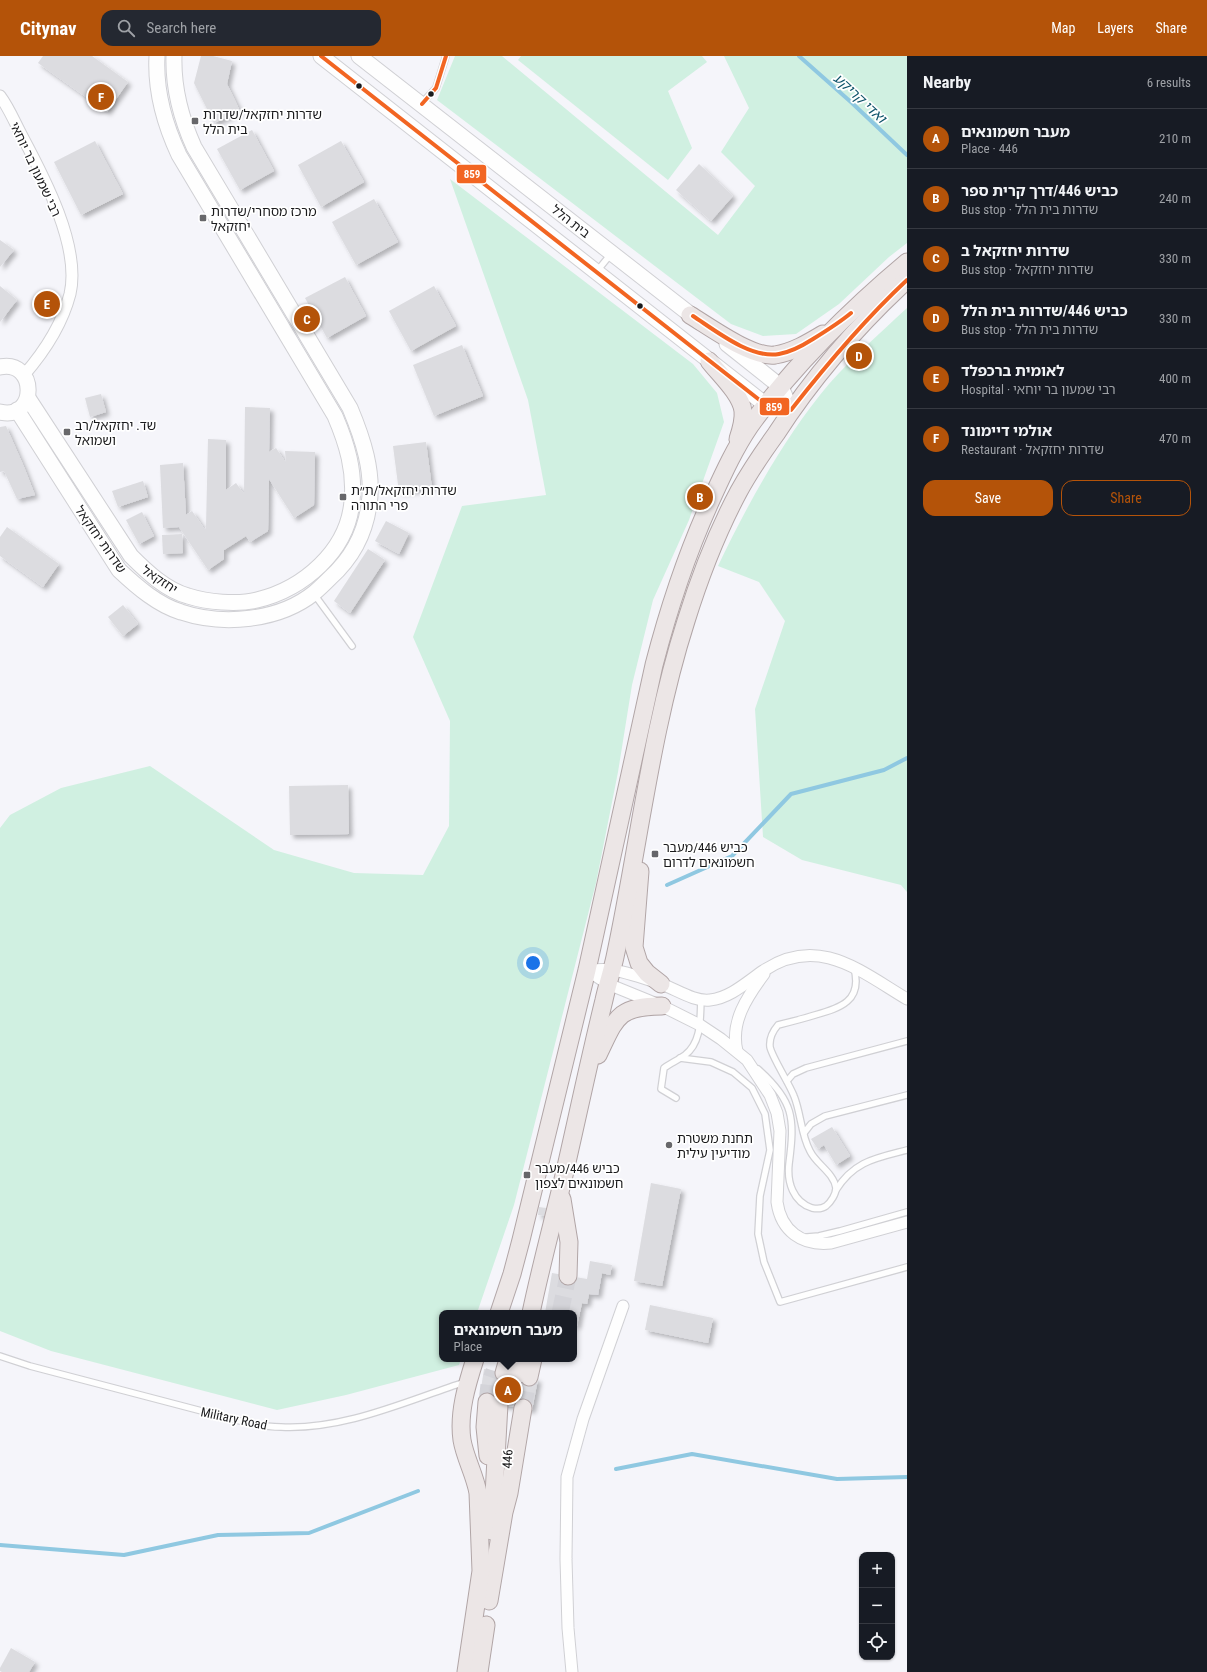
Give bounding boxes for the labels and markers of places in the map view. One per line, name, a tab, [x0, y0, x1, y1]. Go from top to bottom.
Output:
unlabelled marker	[354, 81, 364, 91]
pin: F	[88, 82, 114, 112]
unlabelled marker	[426, 89, 436, 99]
place label: שדרות יחזקאל/שדרות בית הלל	[203, 107, 322, 137]
marker: שדרות יחזקאל/שדרות בית הלל	[190, 116, 200, 126]
place label: מרכז מסחרי/שדרות יחזקאל	[211, 204, 317, 234]
marker: מרכז מסחרי/שדרות יחזקאל	[198, 213, 208, 223]
pin: E	[34, 289, 60, 319]
unlabelled marker	[635, 301, 645, 311]
pin: C	[294, 304, 320, 334]
pin: D	[846, 341, 872, 371]
place label: שד. יחזקאל/רב ושמואל	[75, 418, 156, 448]
marker: שד. יחזקאל/רב ושמואל	[62, 427, 72, 437]
pin: B	[687, 482, 713, 512]
place label: שדרות יחזקאל/ת״ת פרי התורה	[351, 483, 457, 513]
marker: שדרות יחזקאל/ת״ת פרי התורה	[338, 492, 348, 502]
place label: כביש 446/מעבר חשמונאים לדרום	[663, 840, 755, 870]
marker: כביש 446/מעבר חשמונאים לדרום	[650, 849, 660, 859]
place label: תחנת משטרת מודיעין עילית	[677, 1131, 753, 1161]
marker: תחנת משטרת מודיעין עילית	[664, 1140, 674, 1150]
place label: כביש 446/מעבר חשמונאים לצפון	[535, 1161, 623, 1191]
marker: כביש 446/מעבר חשמונאים לצפון	[522, 1170, 532, 1180]
pin: A	[495, 1375, 521, 1405]

